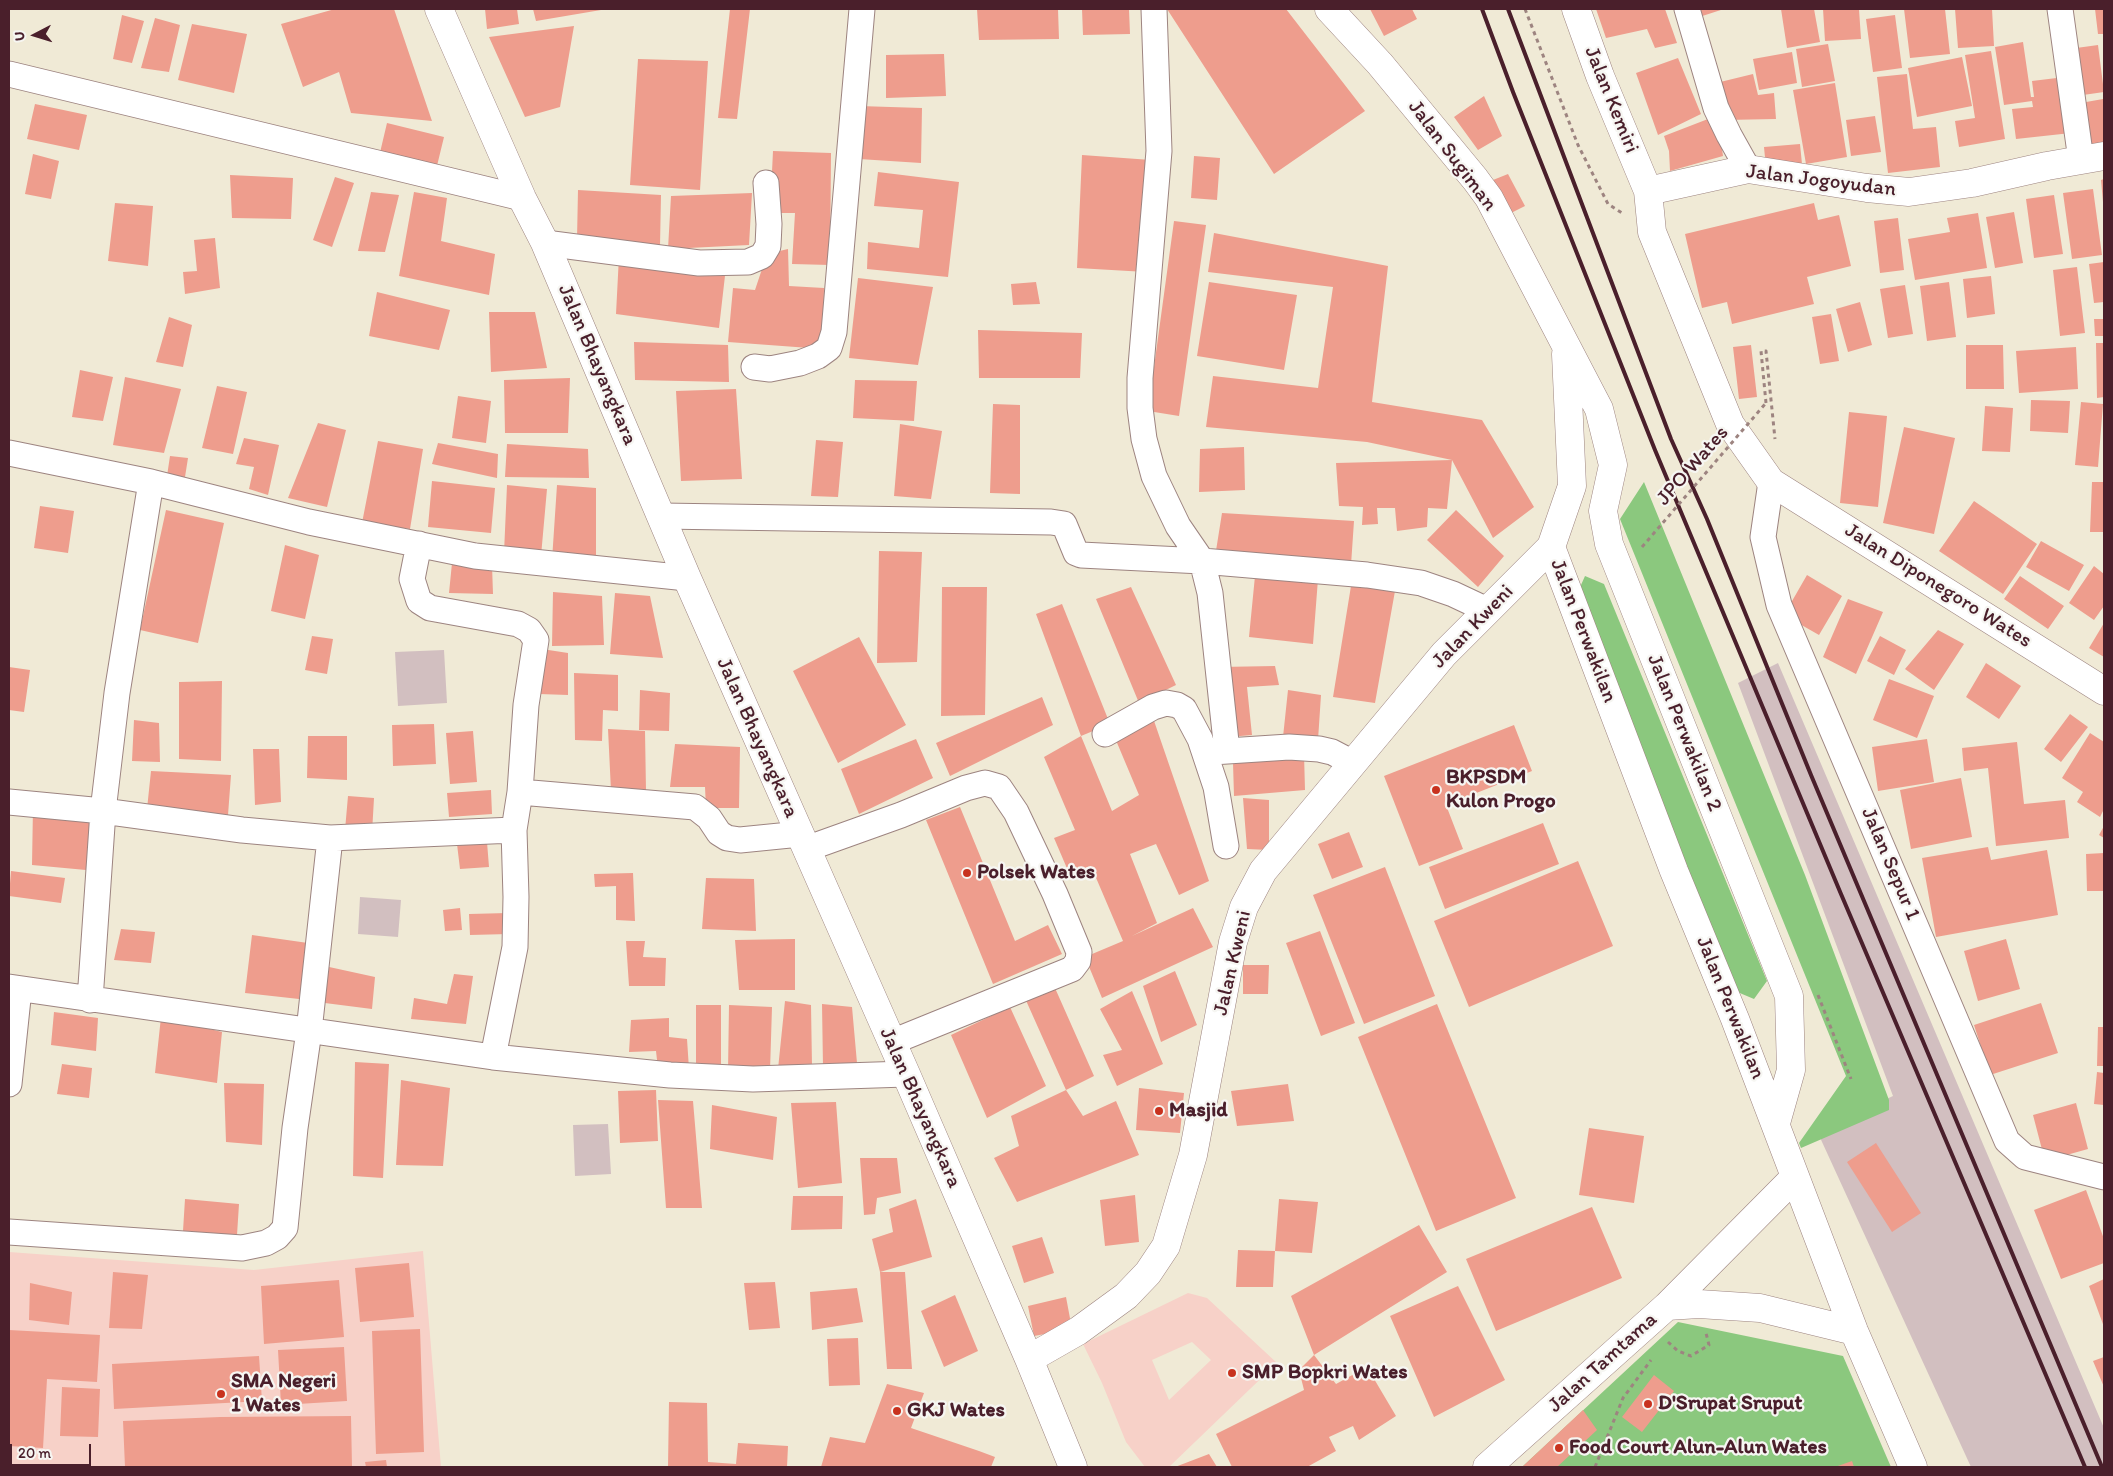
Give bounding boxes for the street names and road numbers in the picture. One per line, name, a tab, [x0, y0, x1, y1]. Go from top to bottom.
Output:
street label: Jalan Kemiri	[1578, 43, 1644, 157]
street label: Jalan Sugiman	[1402, 96, 1502, 216]
street label: Jalan Jogoyudan	[1745, 159, 1897, 203]
street label: Jalan Bhayangkara	[552, 281, 642, 449]
street label: JPO Wates	[1652, 421, 1734, 511]
street label: Jalan Diponegoro Wates	[1840, 518, 2036, 654]
street label: Jalan Perwakilan	[1544, 556, 1622, 706]
street label: Jalan Kweni	[1427, 580, 1519, 674]
street label: Jalan Perwakilan 2	[1641, 651, 1727, 815]
street label: Jalan Bhayangkara	[710, 654, 804, 822]
street label: Jalan Sepur 1	[1855, 804, 1925, 924]
street label: Jalan Kweni	[1209, 908, 1257, 1018]
street label: Jalan Perwakilan	[1690, 933, 1770, 1083]
street label: Jalan Bhayangkara	[873, 1024, 967, 1192]
street label: Jalan Tamtama	[1543, 1307, 1663, 1419]

